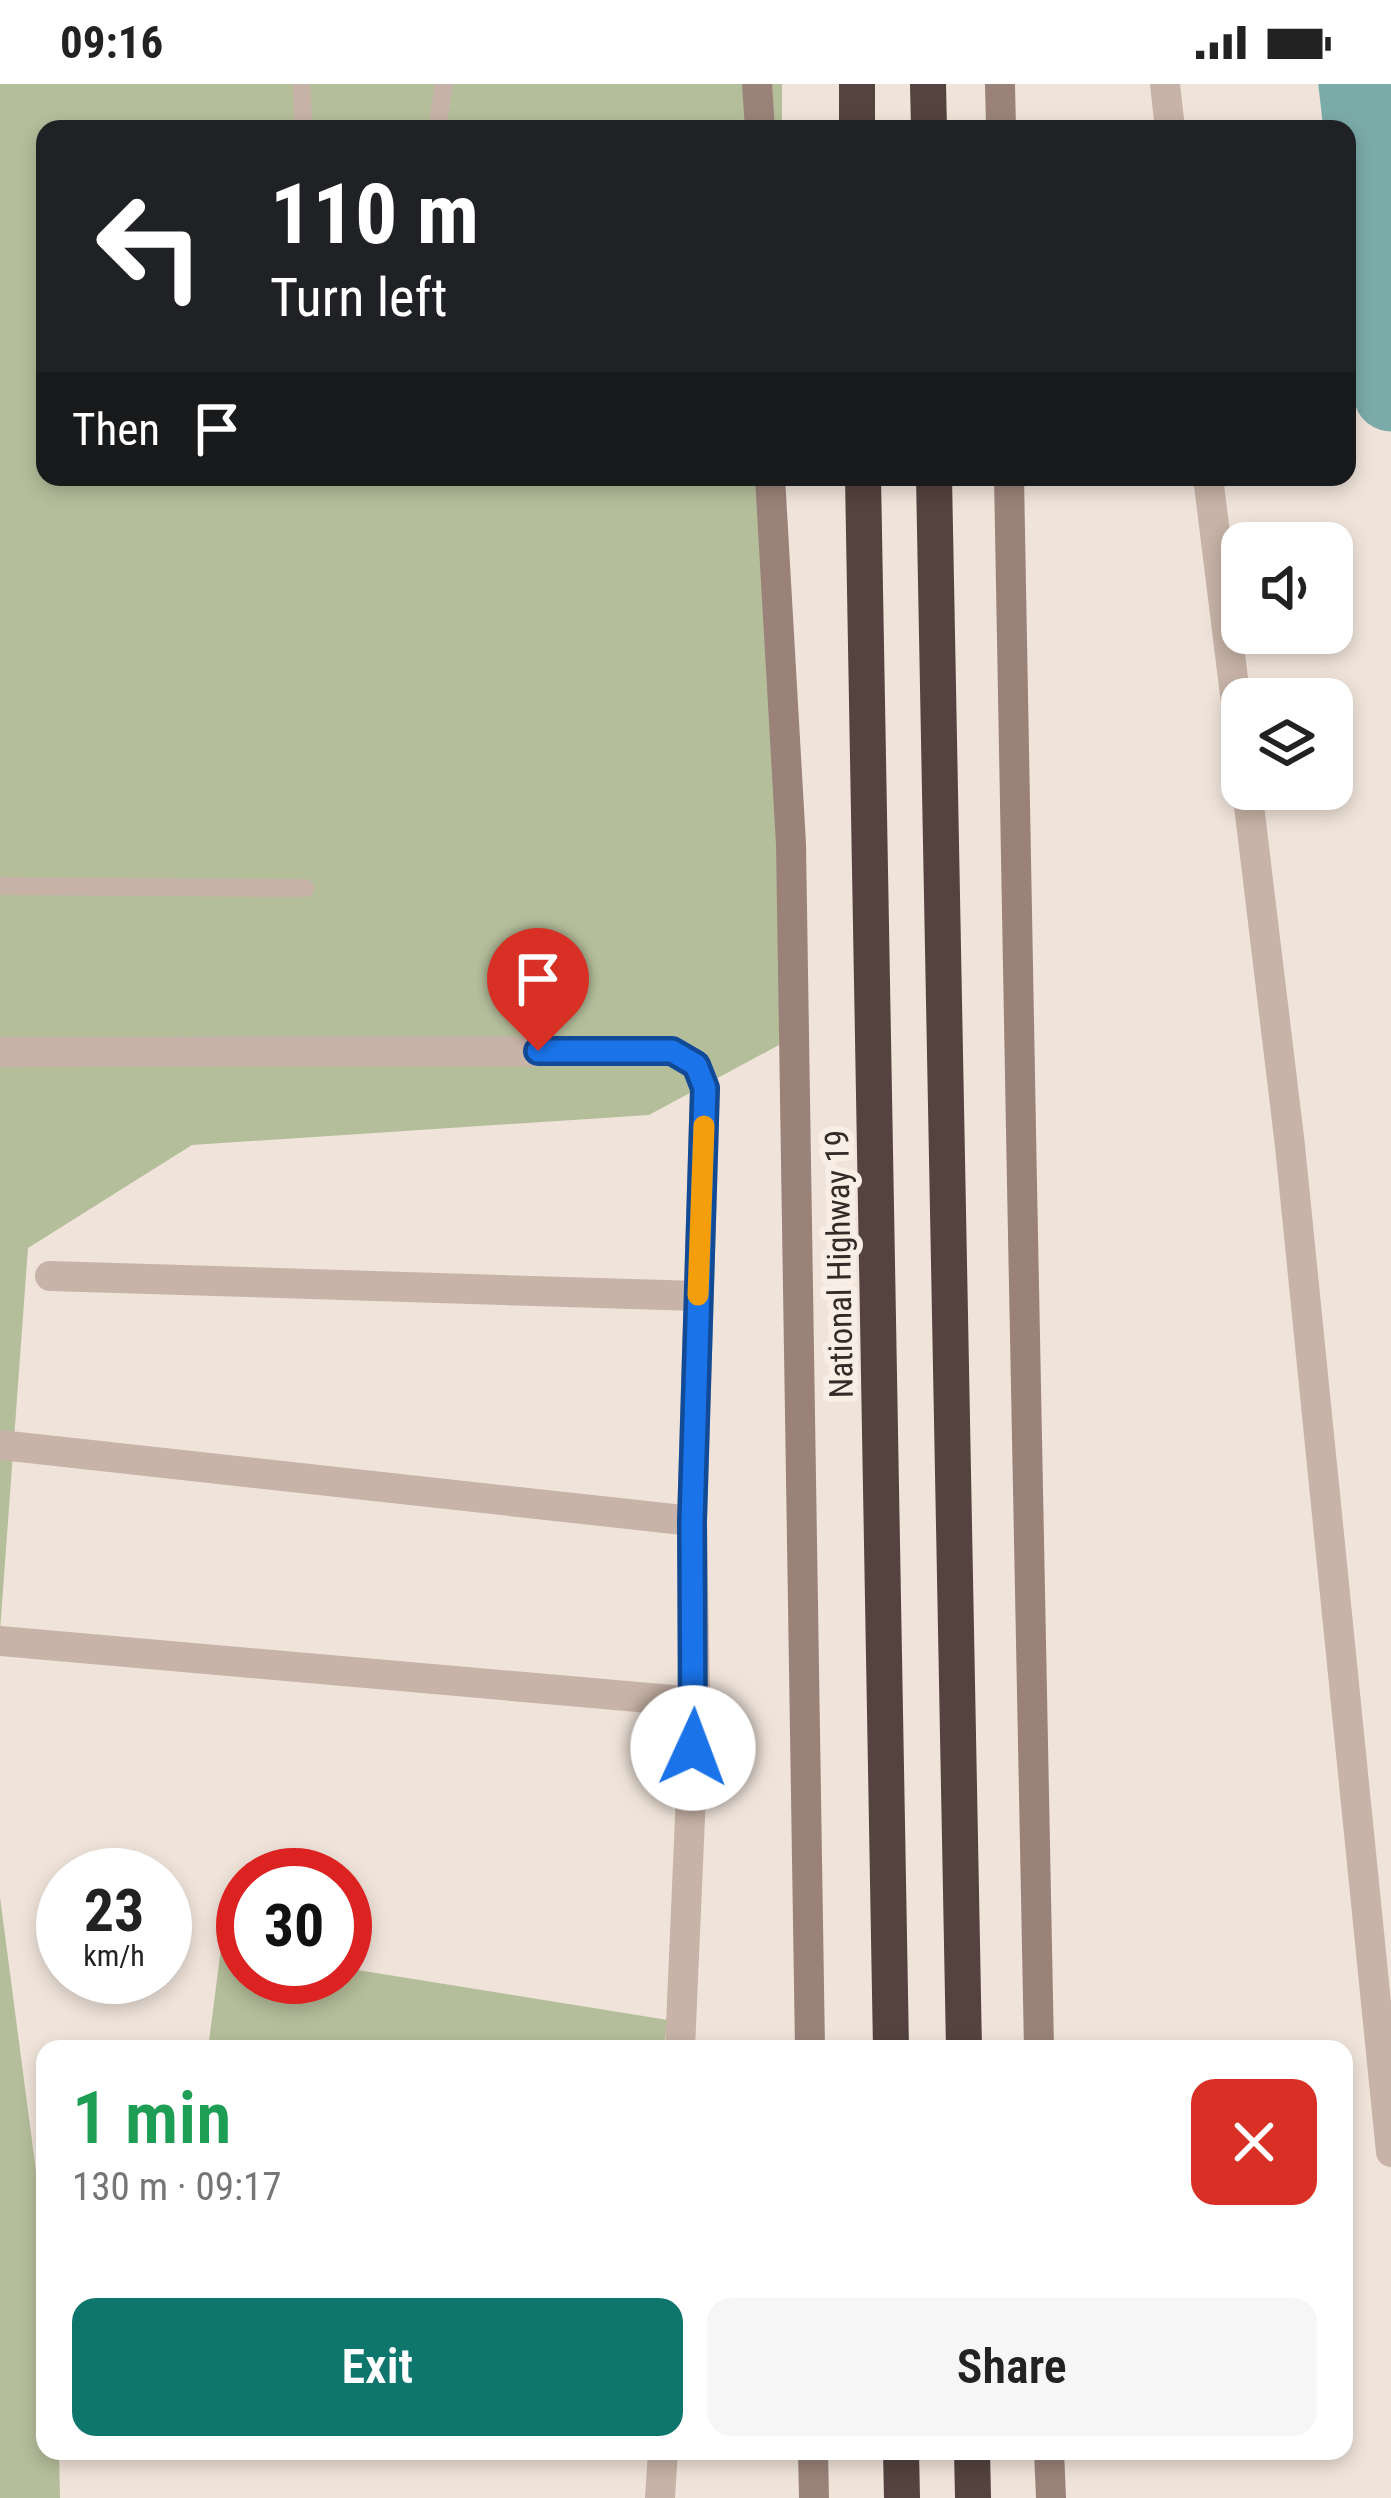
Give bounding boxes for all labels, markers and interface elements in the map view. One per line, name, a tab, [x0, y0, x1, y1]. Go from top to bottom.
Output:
text: 09:16	[60, 16, 163, 69]
text: 110 m	[270, 165, 479, 264]
icon: left	[72, 168, 228, 324]
text: Turn left	[270, 266, 447, 329]
icon: arrive	[184, 396, 250, 462]
text: Then	[72, 403, 160, 456]
map controls	[1221, 522, 1353, 810]
button: sound	[1221, 522, 1353, 654]
button: layers	[1221, 678, 1353, 810]
pin	[487, 928, 589, 1051]
icon: arrive	[505, 946, 571, 1012]
street label: National Highway 19	[817, 1130, 861, 1398]
position arrow	[630, 1685, 756, 1811]
speed limit sign: 30	[216, 1848, 372, 2004]
text: 23	[84, 1875, 144, 1946]
text: km/h	[83, 1938, 145, 1973]
text: 1 min	[72, 2076, 231, 2161]
button: close	[1191, 2079, 1317, 2205]
text: 130 m · 09:17	[72, 2164, 282, 2210]
button: Exit	[72, 2298, 683, 2436]
button: Share	[707, 2298, 1317, 2436]

